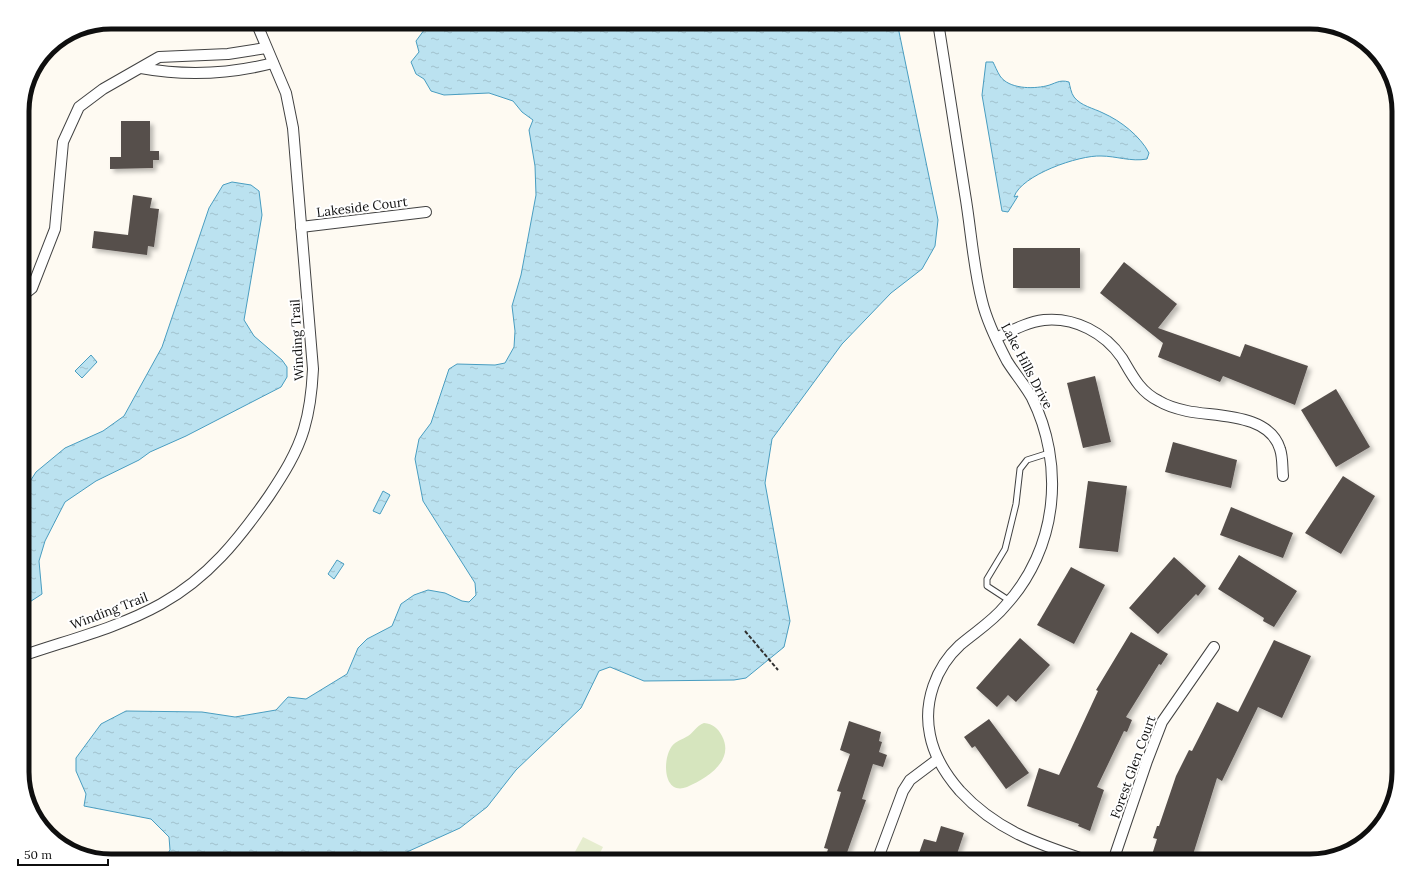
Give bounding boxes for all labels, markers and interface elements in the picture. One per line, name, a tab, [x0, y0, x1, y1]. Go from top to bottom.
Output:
street label: Lakeside Court	[316, 193, 408, 221]
street label: Winding Trail	[286, 298, 308, 381]
street label: Lake Hills Drive	[997, 320, 1057, 412]
street label: Winding Trail	[68, 588, 151, 634]
street label: Forest Glen Court	[1106, 713, 1160, 821]
scale bar	[18, 841, 108, 867]
text: 50 m	[24, 847, 52, 862]

